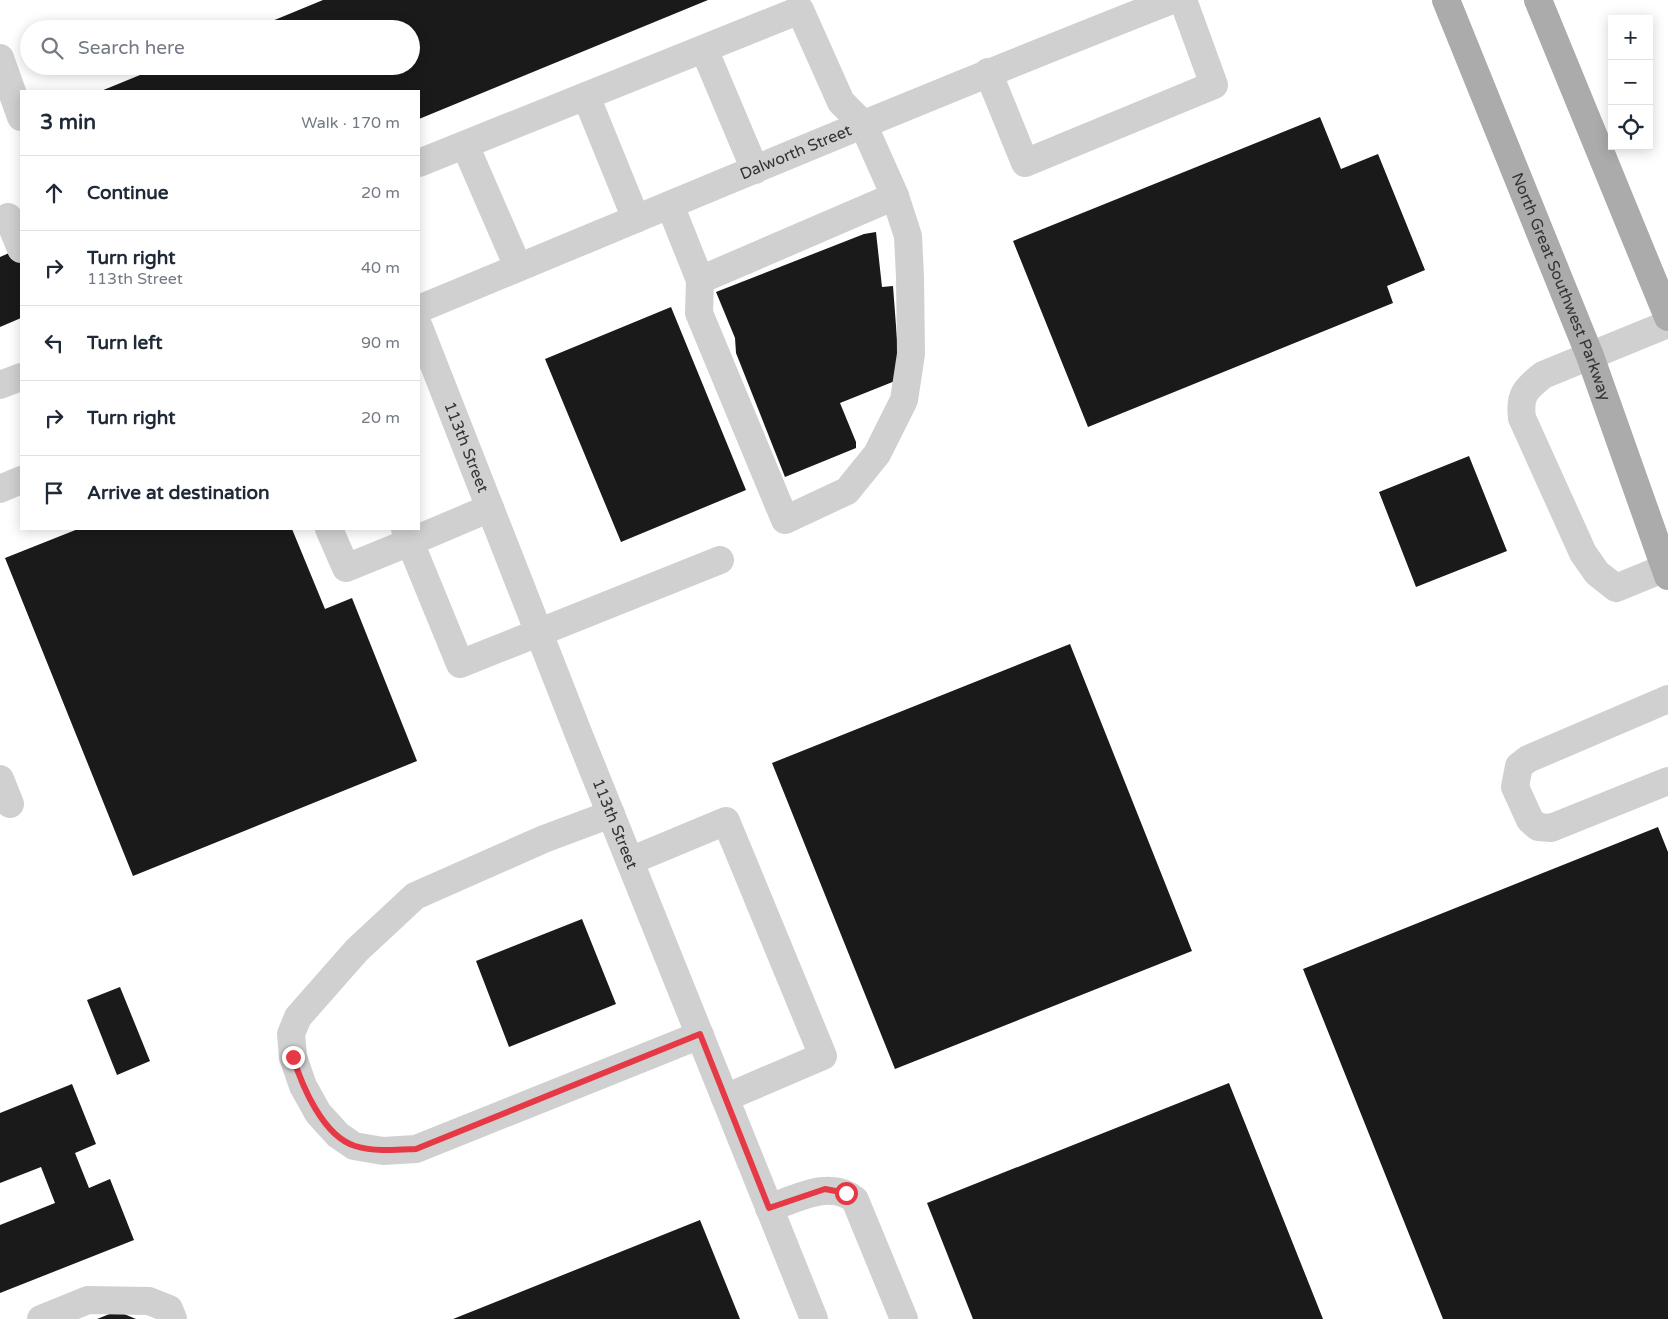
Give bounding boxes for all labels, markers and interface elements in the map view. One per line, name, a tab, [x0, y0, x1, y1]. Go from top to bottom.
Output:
map controls	[1608, 15, 1653, 150]
button: +	[1608, 15, 1653, 60]
search box	[20, 20, 420, 75]
icon: search	[38, 34, 66, 62]
text: Search here	[78, 37, 185, 59]
button: −	[1608, 60, 1653, 105]
button: locate	[1608, 105, 1653, 150]
text: 3 min	[40, 110, 96, 135]
text: Walk · 170 m	[301, 113, 400, 133]
street label: Dalworth Street	[737, 120, 855, 184]
street label: North Great Southwest Parkway	[1507, 170, 1615, 404]
icon: ahead	[40, 179, 68, 207]
text: Continue	[87, 182, 169, 204]
text: 20 m	[361, 183, 400, 203]
text: Turn right	[87, 247, 175, 269]
icon: right	[40, 254, 68, 282]
text: 40 m	[361, 258, 400, 278]
text: 113th Street	[87, 269, 183, 289]
icon: left	[40, 329, 68, 357]
text: Turn left	[87, 332, 163, 354]
text: 90 m	[361, 333, 400, 353]
street label: 113th Street	[439, 399, 493, 495]
icon: right	[40, 404, 68, 432]
text: Turn right	[87, 407, 175, 429]
text: 20 m	[361, 408, 400, 428]
icon: arrive	[40, 479, 68, 507]
text: Arrive at destination	[87, 482, 270, 504]
street label: 113th Street	[588, 776, 642, 872]
route end	[282, 1046, 305, 1069]
route start	[835, 1182, 858, 1205]

